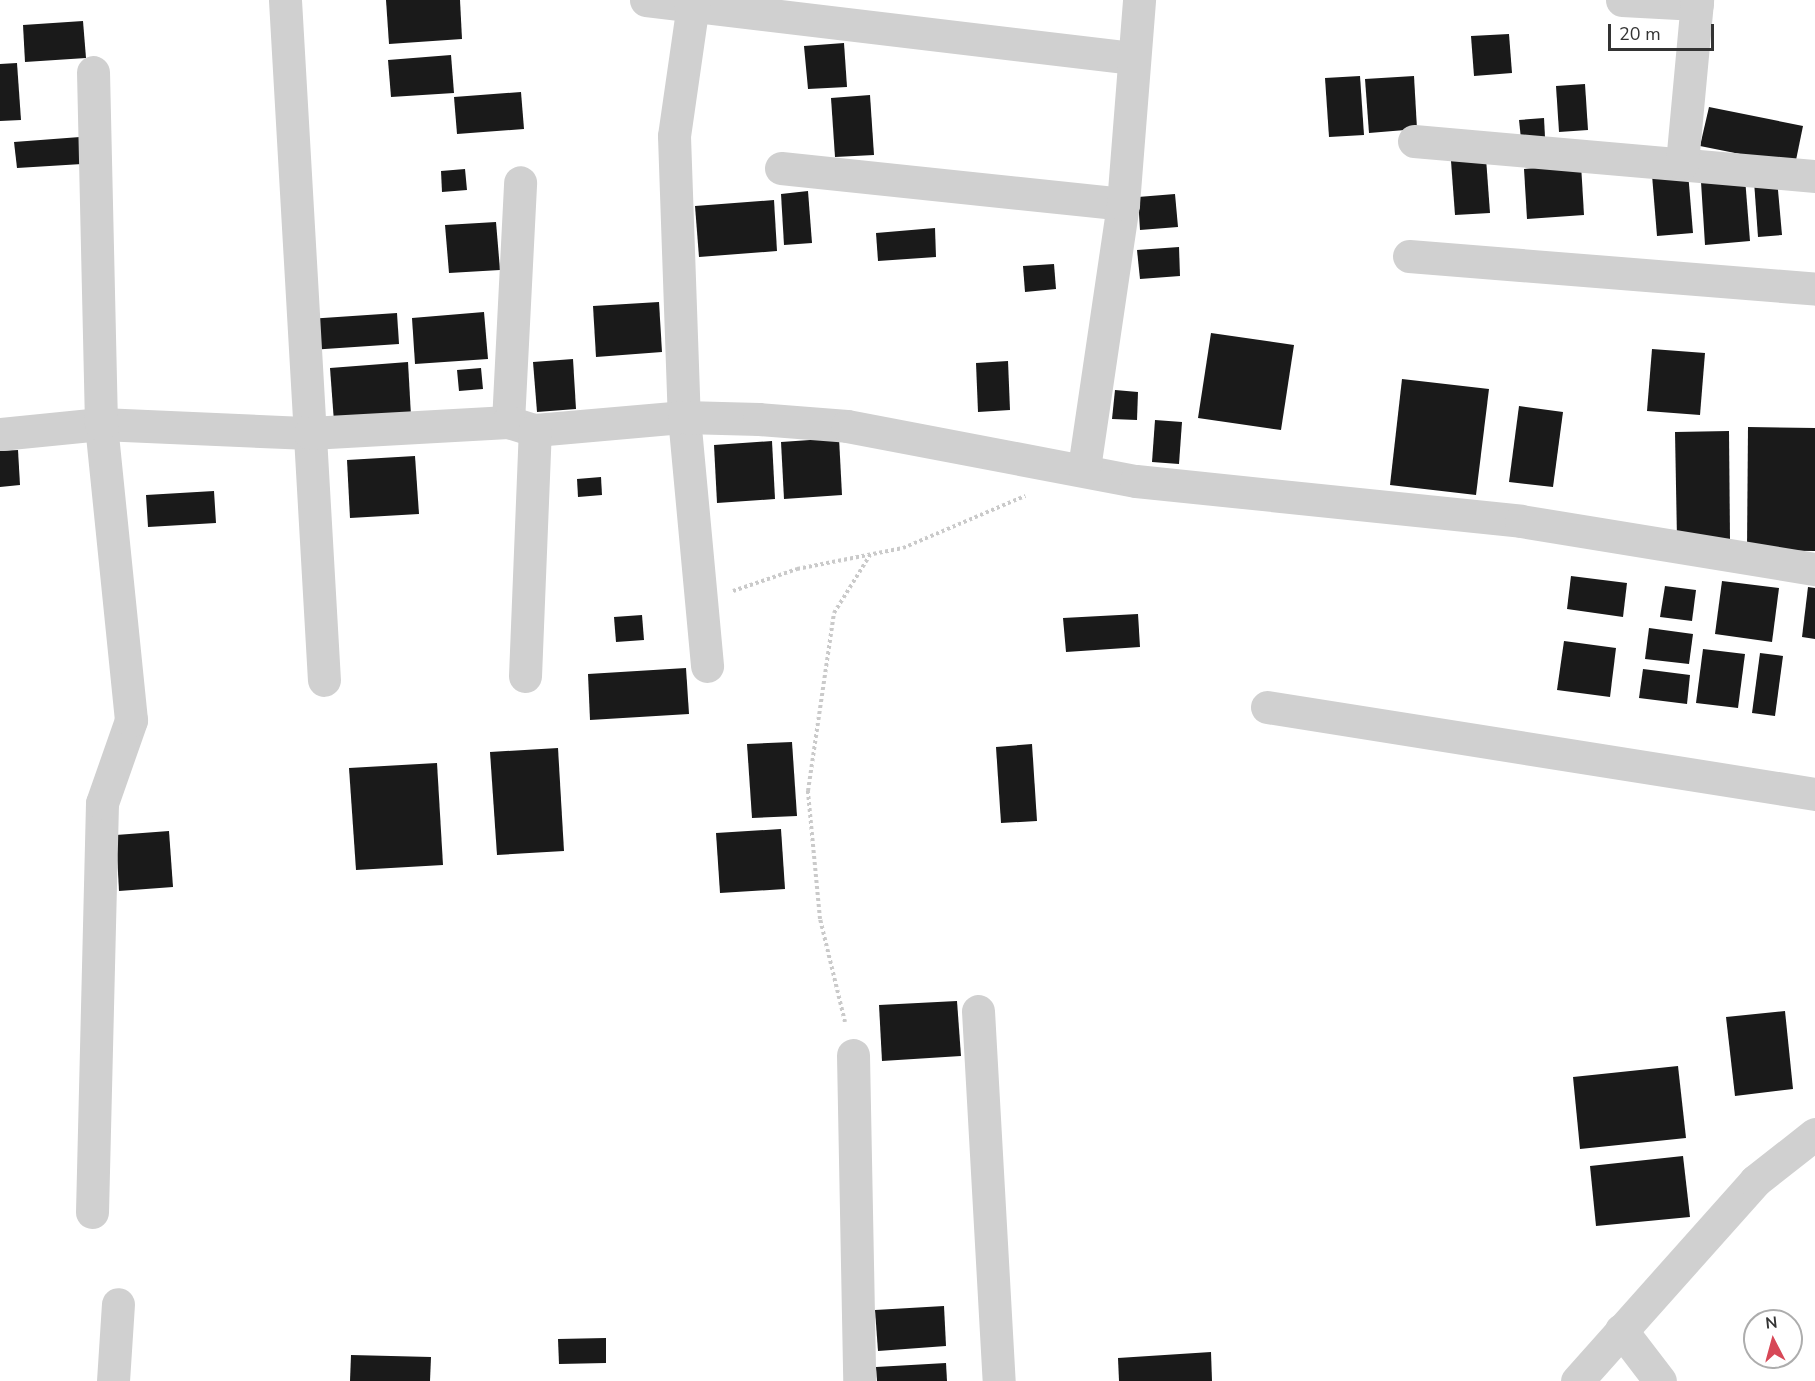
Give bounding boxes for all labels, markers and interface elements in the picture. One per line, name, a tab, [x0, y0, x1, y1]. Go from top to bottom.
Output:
scale bar	[1611, 12, 1718, 50]
text: 20 m	[1619, 22, 1661, 46]
north arrow	[1743, 1309, 1803, 1369]
text: N	[1764, 1312, 1778, 1335]

